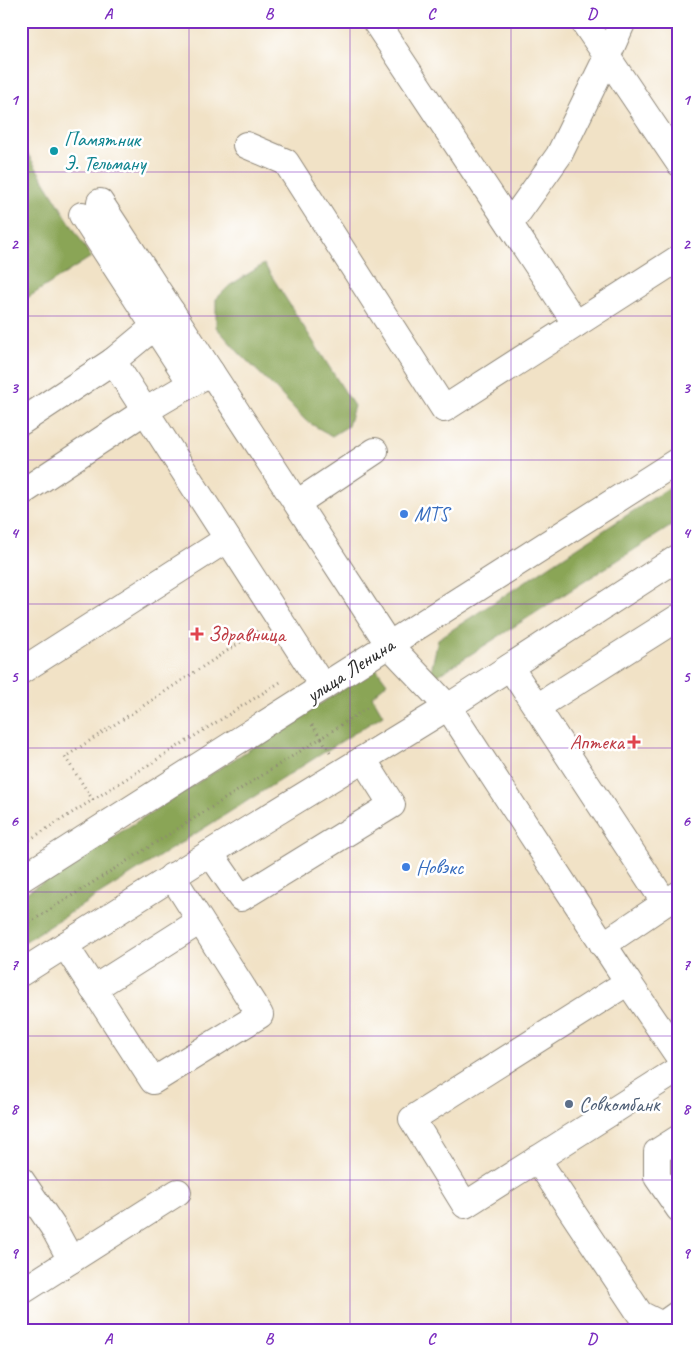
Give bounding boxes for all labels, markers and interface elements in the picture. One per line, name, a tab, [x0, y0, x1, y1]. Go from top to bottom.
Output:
text: A	[104, 4, 114, 24]
text: B	[265, 4, 275, 24]
text: C	[427, 4, 437, 24]
text: D	[587, 4, 598, 24]
text: 1	[10, 90, 19, 110]
text: 1	[682, 90, 691, 110]
place label: Памятник Э. Тельману	[64, 126, 147, 176]
marker: Памятник Э. Тельману	[48, 145, 60, 157]
text: 2	[10, 234, 19, 254]
text: 2	[682, 234, 691, 254]
text: 3	[10, 378, 19, 398]
text: 3	[682, 378, 691, 398]
place label: MTS	[414, 501, 452, 527]
marker: MTS	[398, 508, 410, 520]
text: 4	[10, 523, 19, 543]
text: 4	[682, 523, 691, 543]
place label: Здравница	[208, 621, 287, 647]
marker: Здравница	[190, 627, 204, 641]
street label: улица Ленина	[299, 631, 401, 709]
text: 5	[11, 667, 20, 687]
text: 5	[683, 667, 692, 687]
place label: Аптека	[570, 729, 626, 755]
marker: Аптека	[628, 736, 640, 748]
text: 6	[10, 811, 19, 831]
text: 6	[682, 811, 691, 831]
place label: Новэкс	[416, 854, 465, 880]
marker: Новэкс	[400, 861, 412, 873]
text: 7	[10, 955, 19, 975]
text: 7	[682, 955, 691, 975]
place label: Совкомбанк	[579, 1091, 661, 1117]
marker: Совкомбанк	[563, 1098, 575, 1110]
text: 8	[10, 1099, 19, 1119]
text: 8	[682, 1099, 691, 1119]
text: 9	[10, 1243, 19, 1263]
text: 9	[682, 1243, 691, 1263]
text: A	[104, 1329, 114, 1349]
text: B	[265, 1329, 275, 1349]
text: C	[427, 1329, 437, 1349]
text: D	[587, 1329, 598, 1349]

